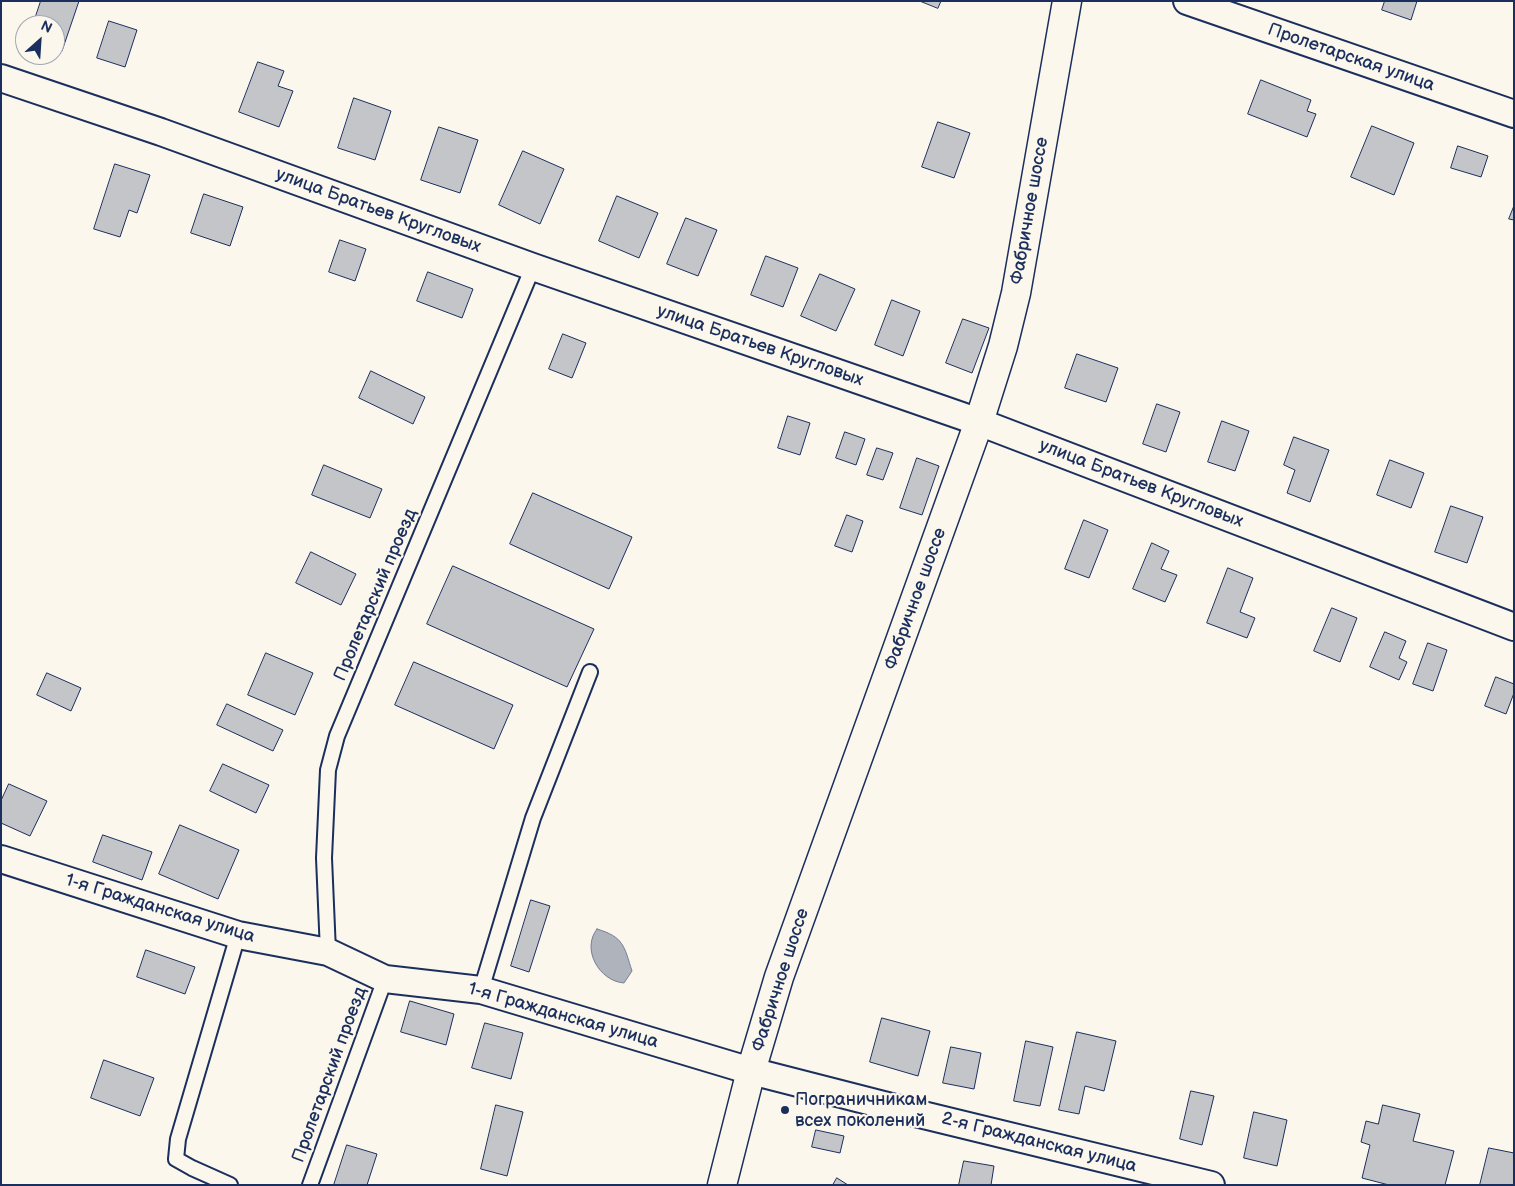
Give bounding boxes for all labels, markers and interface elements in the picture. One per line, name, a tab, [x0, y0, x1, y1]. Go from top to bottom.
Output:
north arrow	[15, 15, 65, 65]
text: N	[38, 17, 55, 37]
street label: Пролетарская улица	[1265, 19, 1437, 97]
street label: Фабричное шоссе	[1006, 136, 1054, 286]
street label: улица Братьев Кругловых	[272, 164, 484, 258]
street label: улица Братьев Кругловых	[654, 301, 866, 391]
street label: улица Братьев Кругловых	[1036, 435, 1246, 533]
street label: Пролетарский проезд	[330, 506, 422, 684]
street label: Фабричное шоссе	[880, 525, 952, 673]
street label: 1-я Гражданская улица	[63, 870, 257, 948]
street label: Фабричное шоссе	[748, 906, 814, 1054]
street label: 1-я Гражданская улица	[465, 978, 661, 1054]
street label: Пролетарский проезд	[288, 984, 372, 1166]
place label: Пограничникам всех поколений	[795, 1089, 927, 1132]
marker: Пограничникам всех поколений	[779, 1104, 791, 1116]
street label: 2-я Гражданская улица	[939, 1108, 1139, 1178]

